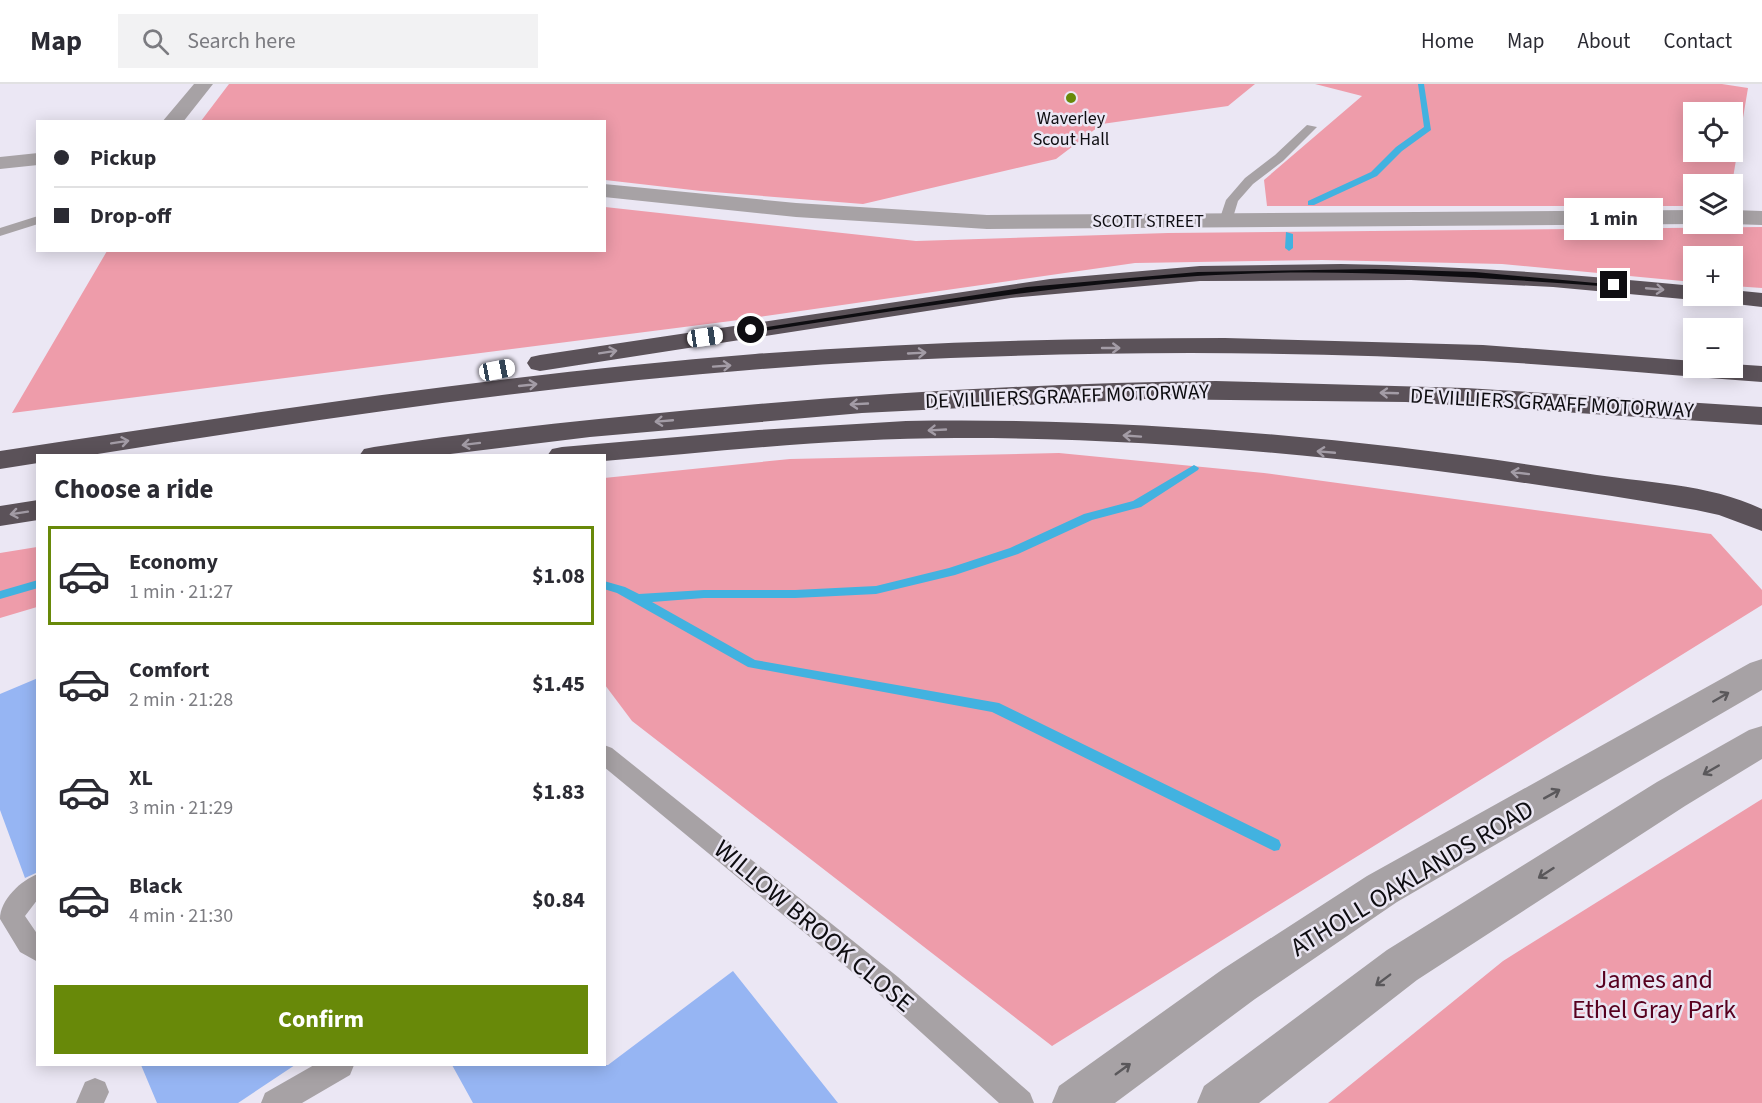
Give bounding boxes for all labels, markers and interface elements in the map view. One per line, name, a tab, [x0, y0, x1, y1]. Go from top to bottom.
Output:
search box	[118, 14, 538, 68]
text: Map	[30, 21, 82, 61]
icon: search	[139, 25, 172, 58]
text: Search here	[187, 25, 296, 57]
text: Home	[1421, 26, 1474, 56]
text: Map	[1507, 26, 1545, 56]
text: About	[1578, 26, 1630, 56]
text: Contact	[1663, 26, 1732, 56]
marker: Waverley Scout Hall	[1064, 91, 1078, 105]
map controls	[1683, 102, 1743, 378]
button: locate	[1683, 102, 1743, 162]
place label: Waverley Scout Hall	[1033, 106, 1109, 152]
text: Pickup	[90, 142, 156, 174]
button: layers	[1683, 174, 1743, 234]
callout: 1 min	[1564, 198, 1664, 240]
text: Drop-off	[90, 200, 171, 232]
text: 1 min	[1589, 205, 1638, 233]
street label: SCOTT STREET	[1092, 209, 1204, 234]
button: +	[1683, 246, 1743, 306]
route end	[1600, 271, 1627, 298]
one-way arrow	[1645, 284, 1665, 295]
route start	[737, 316, 764, 343]
button: −	[1683, 318, 1743, 378]
car	[686, 326, 724, 348]
one-way arrow	[1101, 342, 1121, 353]
one-way arrow	[597, 347, 617, 358]
one-way arrow	[906, 348, 926, 359]
car	[478, 358, 516, 382]
one-way arrow	[711, 360, 731, 371]
street label: DE VILLIERS GRAAFF MOTORWAY	[924, 376, 1211, 416]
one-way arrow	[518, 379, 537, 390]
street label: DE VILLIERS GRAAFF MOTORWAY	[1409, 381, 1696, 425]
one-way arrow	[1380, 388, 1400, 399]
one-way arrow	[849, 399, 869, 410]
one-way arrow	[655, 416, 675, 427]
one-way arrow	[928, 424, 948, 435]
one-way arrow	[1123, 430, 1142, 441]
one-way arrow	[110, 436, 129, 447]
one-way arrow	[461, 438, 481, 449]
one-way arrow	[1317, 446, 1337, 457]
one-way arrow	[1511, 467, 1531, 478]
text: Choose a ride	[54, 470, 214, 509]
one-way arrow	[9, 508, 29, 519]
text: Economy	[129, 546, 218, 578]
icon: car	[57, 549, 111, 603]
text: $1.08	[532, 560, 585, 592]
text: 1 min · 21:27	[129, 578, 233, 606]
text: Comfort	[129, 654, 210, 686]
icon: car	[57, 657, 111, 711]
text: $1.45	[532, 668, 585, 700]
text: 2 min · 21:28	[129, 686, 233, 714]
one-way arrow	[1712, 690, 1729, 702]
text: XL	[129, 762, 153, 794]
one-way arrow	[1703, 764, 1720, 776]
icon: car	[57, 765, 111, 819]
text: $1.83	[532, 776, 585, 808]
one-way arrow	[1543, 788, 1560, 800]
street label: ATHOLL OAKLANDS ROAD	[1283, 791, 1541, 965]
text: 3 min · 21:29	[129, 794, 233, 822]
street label: WILLOW BROOK CLOSE	[706, 831, 922, 1021]
one-way arrow	[1538, 868, 1555, 880]
text: Black	[129, 870, 183, 902]
icon: car	[57, 873, 111, 927]
text: $0.84	[532, 884, 585, 916]
text: 4 min · 21:30	[129, 902, 233, 930]
park label: James and Ethel Gray Park	[1572, 961, 1736, 1028]
one-way arrow	[1375, 973, 1391, 986]
button: Confirm	[54, 985, 588, 1054]
one-way arrow	[1114, 1062, 1130, 1075]

